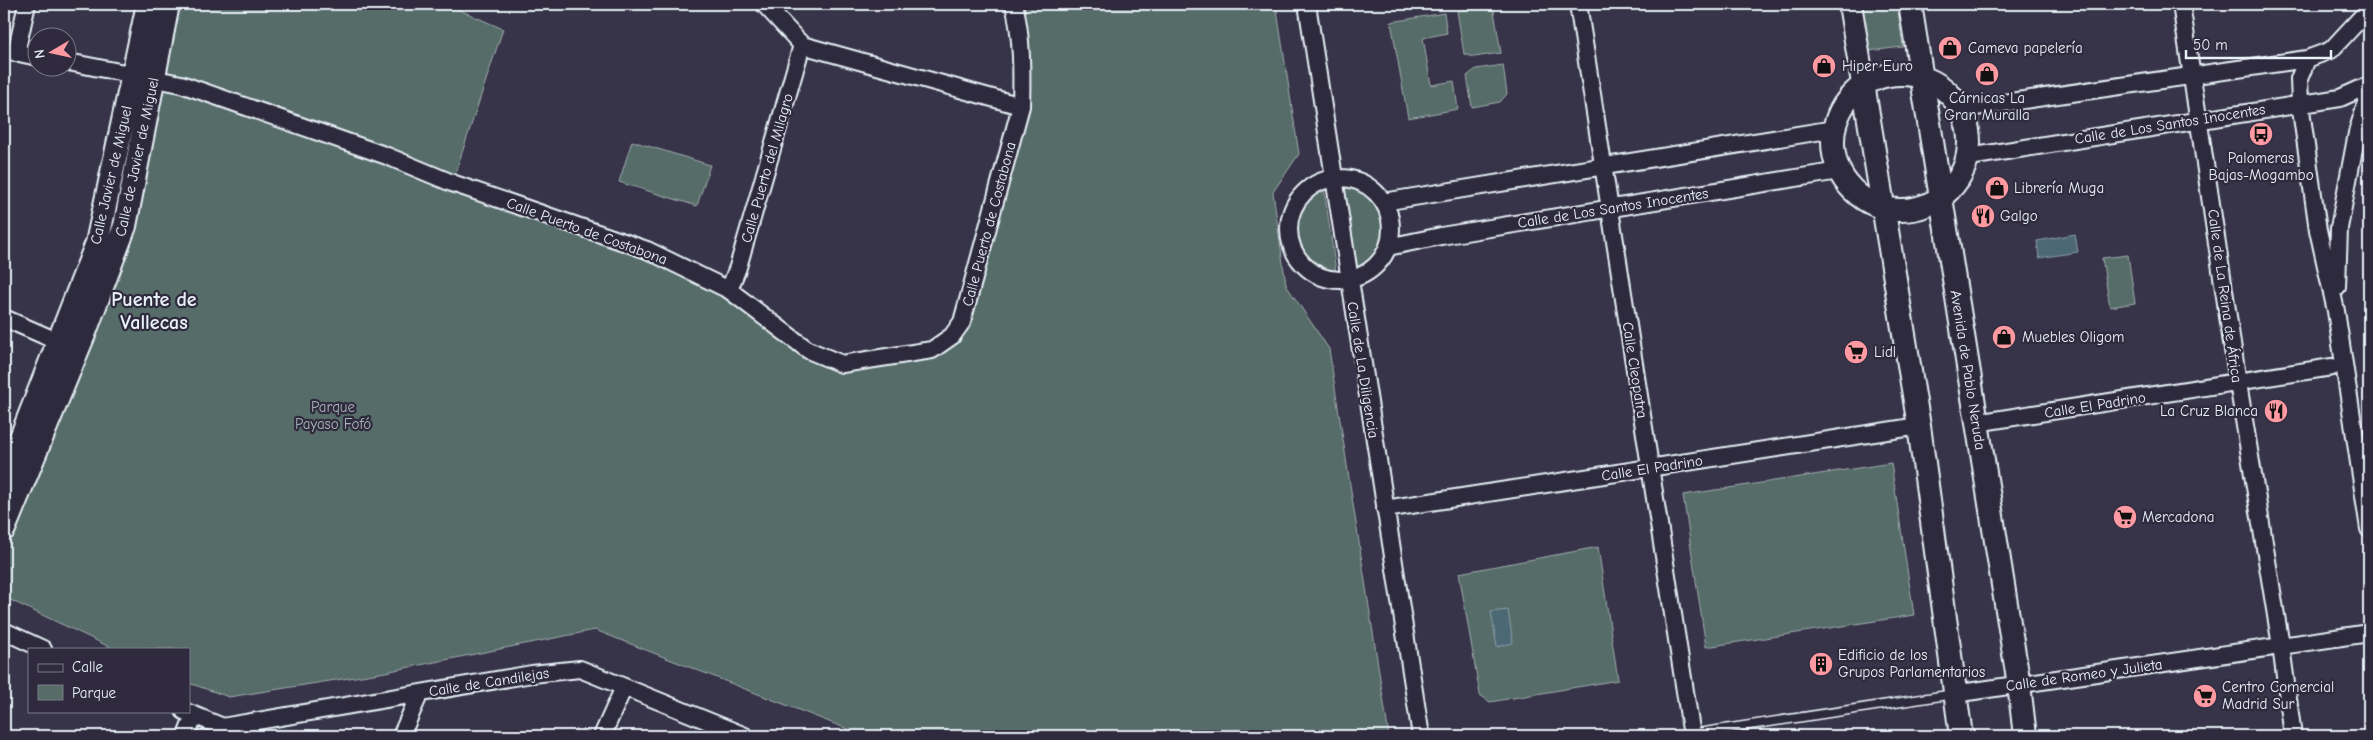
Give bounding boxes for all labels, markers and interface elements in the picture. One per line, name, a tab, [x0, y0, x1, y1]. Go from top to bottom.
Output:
north arrow	[28, 28, 78, 78]
scale bar	[2186, 28, 2330, 60]
shop icon: Cameva papelería	[1937, 35, 1963, 61]
text: 50 m	[2193, 36, 2228, 54]
place label: Cameva papelería	[1968, 39, 2083, 57]
text: N	[31, 48, 49, 60]
shop icon: Hiper Euro	[1811, 53, 1837, 79]
place label: Hiper Euro	[1842, 57, 1913, 75]
shop icon: Cárnicas La Gran Muralla	[1974, 61, 2000, 87]
street label: Calle de Javier de Miguel	[111, 76, 163, 238]
place label: Cárnicas La Gran Muralla	[1944, 89, 2030, 124]
street label: Calle Puerto del Milagro	[737, 91, 797, 245]
street label: Calle de Los Santos Inocentes	[2073, 100, 2267, 148]
street label: Calle Javier de Miguel	[86, 104, 136, 246]
bus stop icon: Palomeras Bajas-Mogambo	[2248, 121, 2274, 147]
street label: Calle Puerto de Costabona	[958, 140, 1020, 308]
place label: Palomeras Bajas-Mogambo	[2208, 149, 2314, 184]
shop icon: Librería Muga	[1984, 175, 2010, 201]
place label: Librería Muga	[2014, 179, 2104, 197]
street label: Calle de Los Santos Inocentes	[1516, 184, 1710, 232]
street label: Calle Puerto de Costabona	[504, 194, 670, 268]
restaurant icon: Galgo	[1970, 203, 1996, 229]
place label: Galgo	[2000, 207, 2038, 225]
street label: Calle de La Reina de África	[2204, 208, 2247, 384]
district label: Puente de Vallecas	[111, 288, 197, 334]
street label: Avenida de Pablo Neruda	[1946, 289, 1990, 451]
street label: Calle de La Diligencia	[1343, 300, 1383, 440]
street label: Calle Cleopatra	[1618, 320, 1652, 420]
shop icon: Muebles Oligom	[1991, 324, 2017, 350]
place label: Muebles Oligom	[2022, 328, 2124, 346]
supermarket icon: Lidl	[1843, 339, 1869, 365]
place label: Lidl	[1874, 343, 1896, 361]
street label: Calle El Padrino	[2043, 388, 2147, 422]
park label: Parque Payaso Fofó	[295, 398, 371, 433]
restaurant icon: La Cruz Blanca	[2263, 398, 2289, 424]
place label: La Cruz Blanca	[2160, 402, 2258, 420]
street label: Calle El Padrino	[1600, 451, 1704, 485]
supermarket icon: Mercadona	[2112, 504, 2138, 530]
place label: Mercadona	[2142, 508, 2214, 526]
place label: Edificio de los Grupos Parlamentarios	[1838, 646, 1985, 681]
legend	[28, 648, 190, 712]
building icon: Edificio de los Grupos Parlamentarios	[1808, 651, 1834, 677]
street label: Calle de Romeo y Julieta	[2004, 655, 2164, 695]
text: Calle	[72, 658, 104, 676]
street label: Calle de Candilejas	[428, 664, 550, 700]
place label: Centro Comercial Madrid Sur	[2222, 678, 2334, 713]
supermarket icon: Centro Comercial Madrid Sur	[2192, 683, 2218, 709]
text: Parque	[72, 684, 117, 702]

